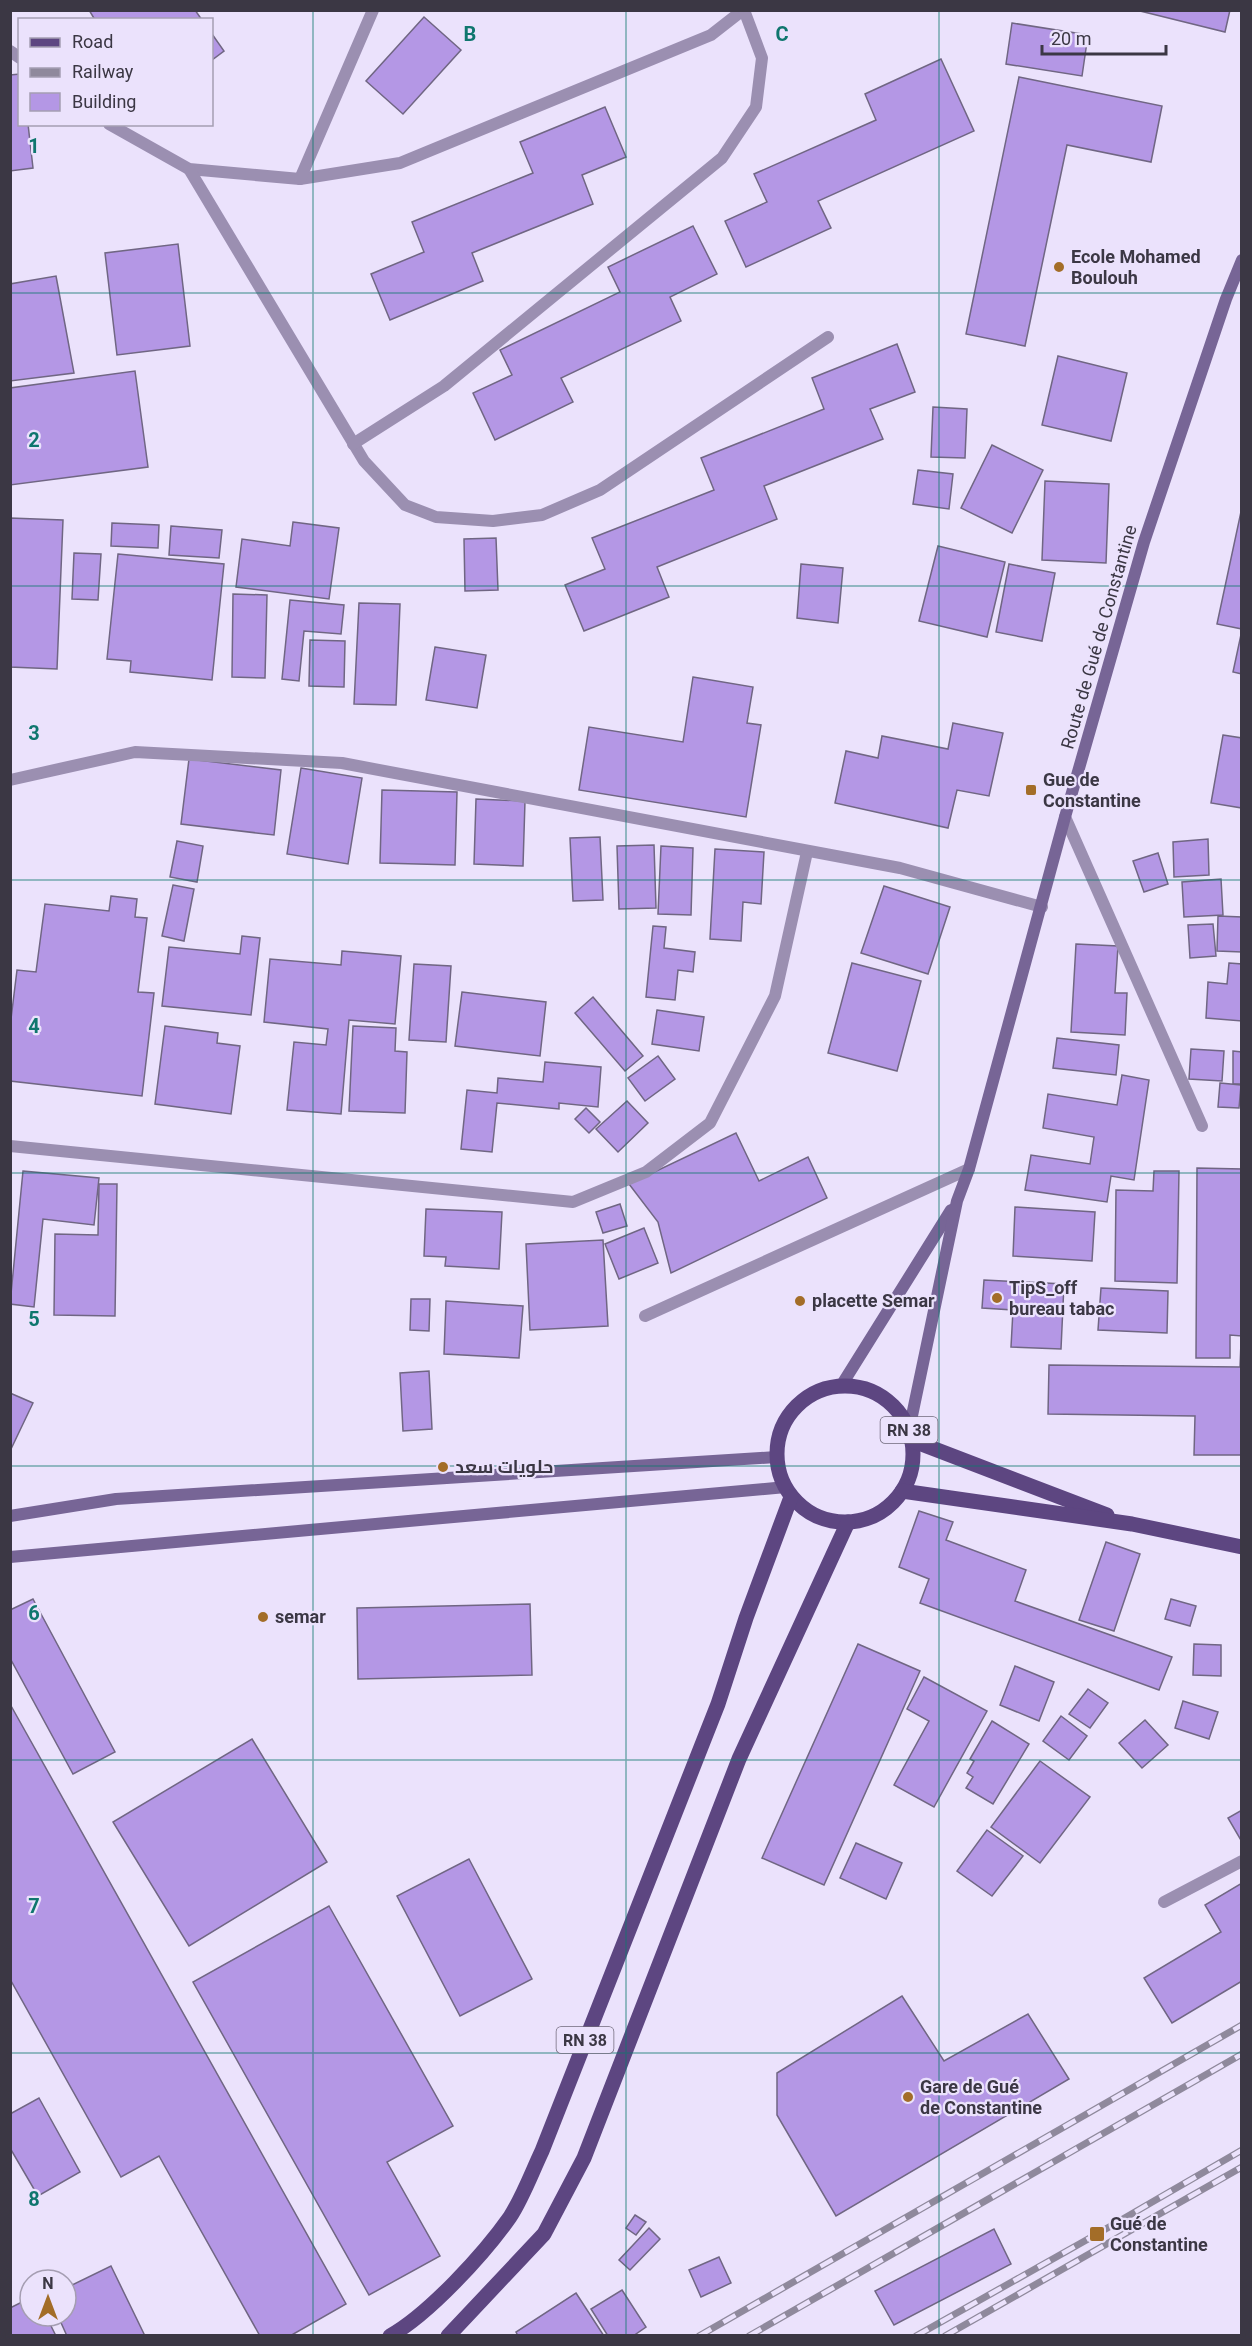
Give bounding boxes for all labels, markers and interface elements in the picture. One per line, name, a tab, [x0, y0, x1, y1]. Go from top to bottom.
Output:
legend	[18, 18, 213, 126]
scale bar	[1042, 18, 1166, 56]
text: B	[464, 22, 476, 46]
text: C	[775, 22, 789, 46]
text: 20 m	[1051, 28, 1091, 49]
text: Road	[72, 31, 113, 52]
text: Railway	[72, 61, 134, 82]
text: Building	[72, 91, 136, 112]
text: 1	[28, 134, 40, 158]
place label: Ecole Mohamed Boulouh	[1071, 246, 1201, 288]
marker: Ecole Mohamed Boulouh	[1052, 260, 1066, 274]
text: 2	[28, 428, 40, 452]
street label: Route de Gué de Constantine	[1056, 522, 1141, 751]
text: 3	[28, 721, 40, 745]
place label: Gue de Constantine	[1043, 769, 1141, 811]
marker: Gue de Constantine	[1024, 783, 1038, 797]
text: 4	[28, 1014, 40, 1038]
place label: TipS_off bureau tabac	[1009, 1277, 1114, 1319]
place label: placette Semar	[812, 1290, 935, 1311]
marker: TipS_off bureau tabac	[990, 1291, 1004, 1305]
marker: placette Semar	[793, 1294, 807, 1308]
text: 5	[28, 1307, 40, 1331]
road number: RN 38	[880, 1417, 938, 1443]
place label: حلويات سعد	[455, 1456, 553, 1478]
marker: حلويات سعد	[436, 1460, 450, 1474]
text: 6	[28, 1601, 40, 1625]
place label: semar	[275, 1606, 326, 1627]
marker: semar	[256, 1610, 270, 1624]
text: 7	[28, 1894, 40, 1918]
road number: RN 38	[556, 2027, 614, 2053]
place label: Gare de Gué de Constantine	[920, 2076, 1042, 2118]
marker: Gare de Gué de Constantine	[901, 2090, 915, 2104]
text: 8	[28, 2187, 40, 2211]
place label: Gué de Constantine	[1110, 2213, 1208, 2255]
marker: Gué de Constantine	[1088, 2225, 1106, 2243]
north arrow	[18, 2268, 78, 2328]
text: N	[42, 2274, 54, 2293]

